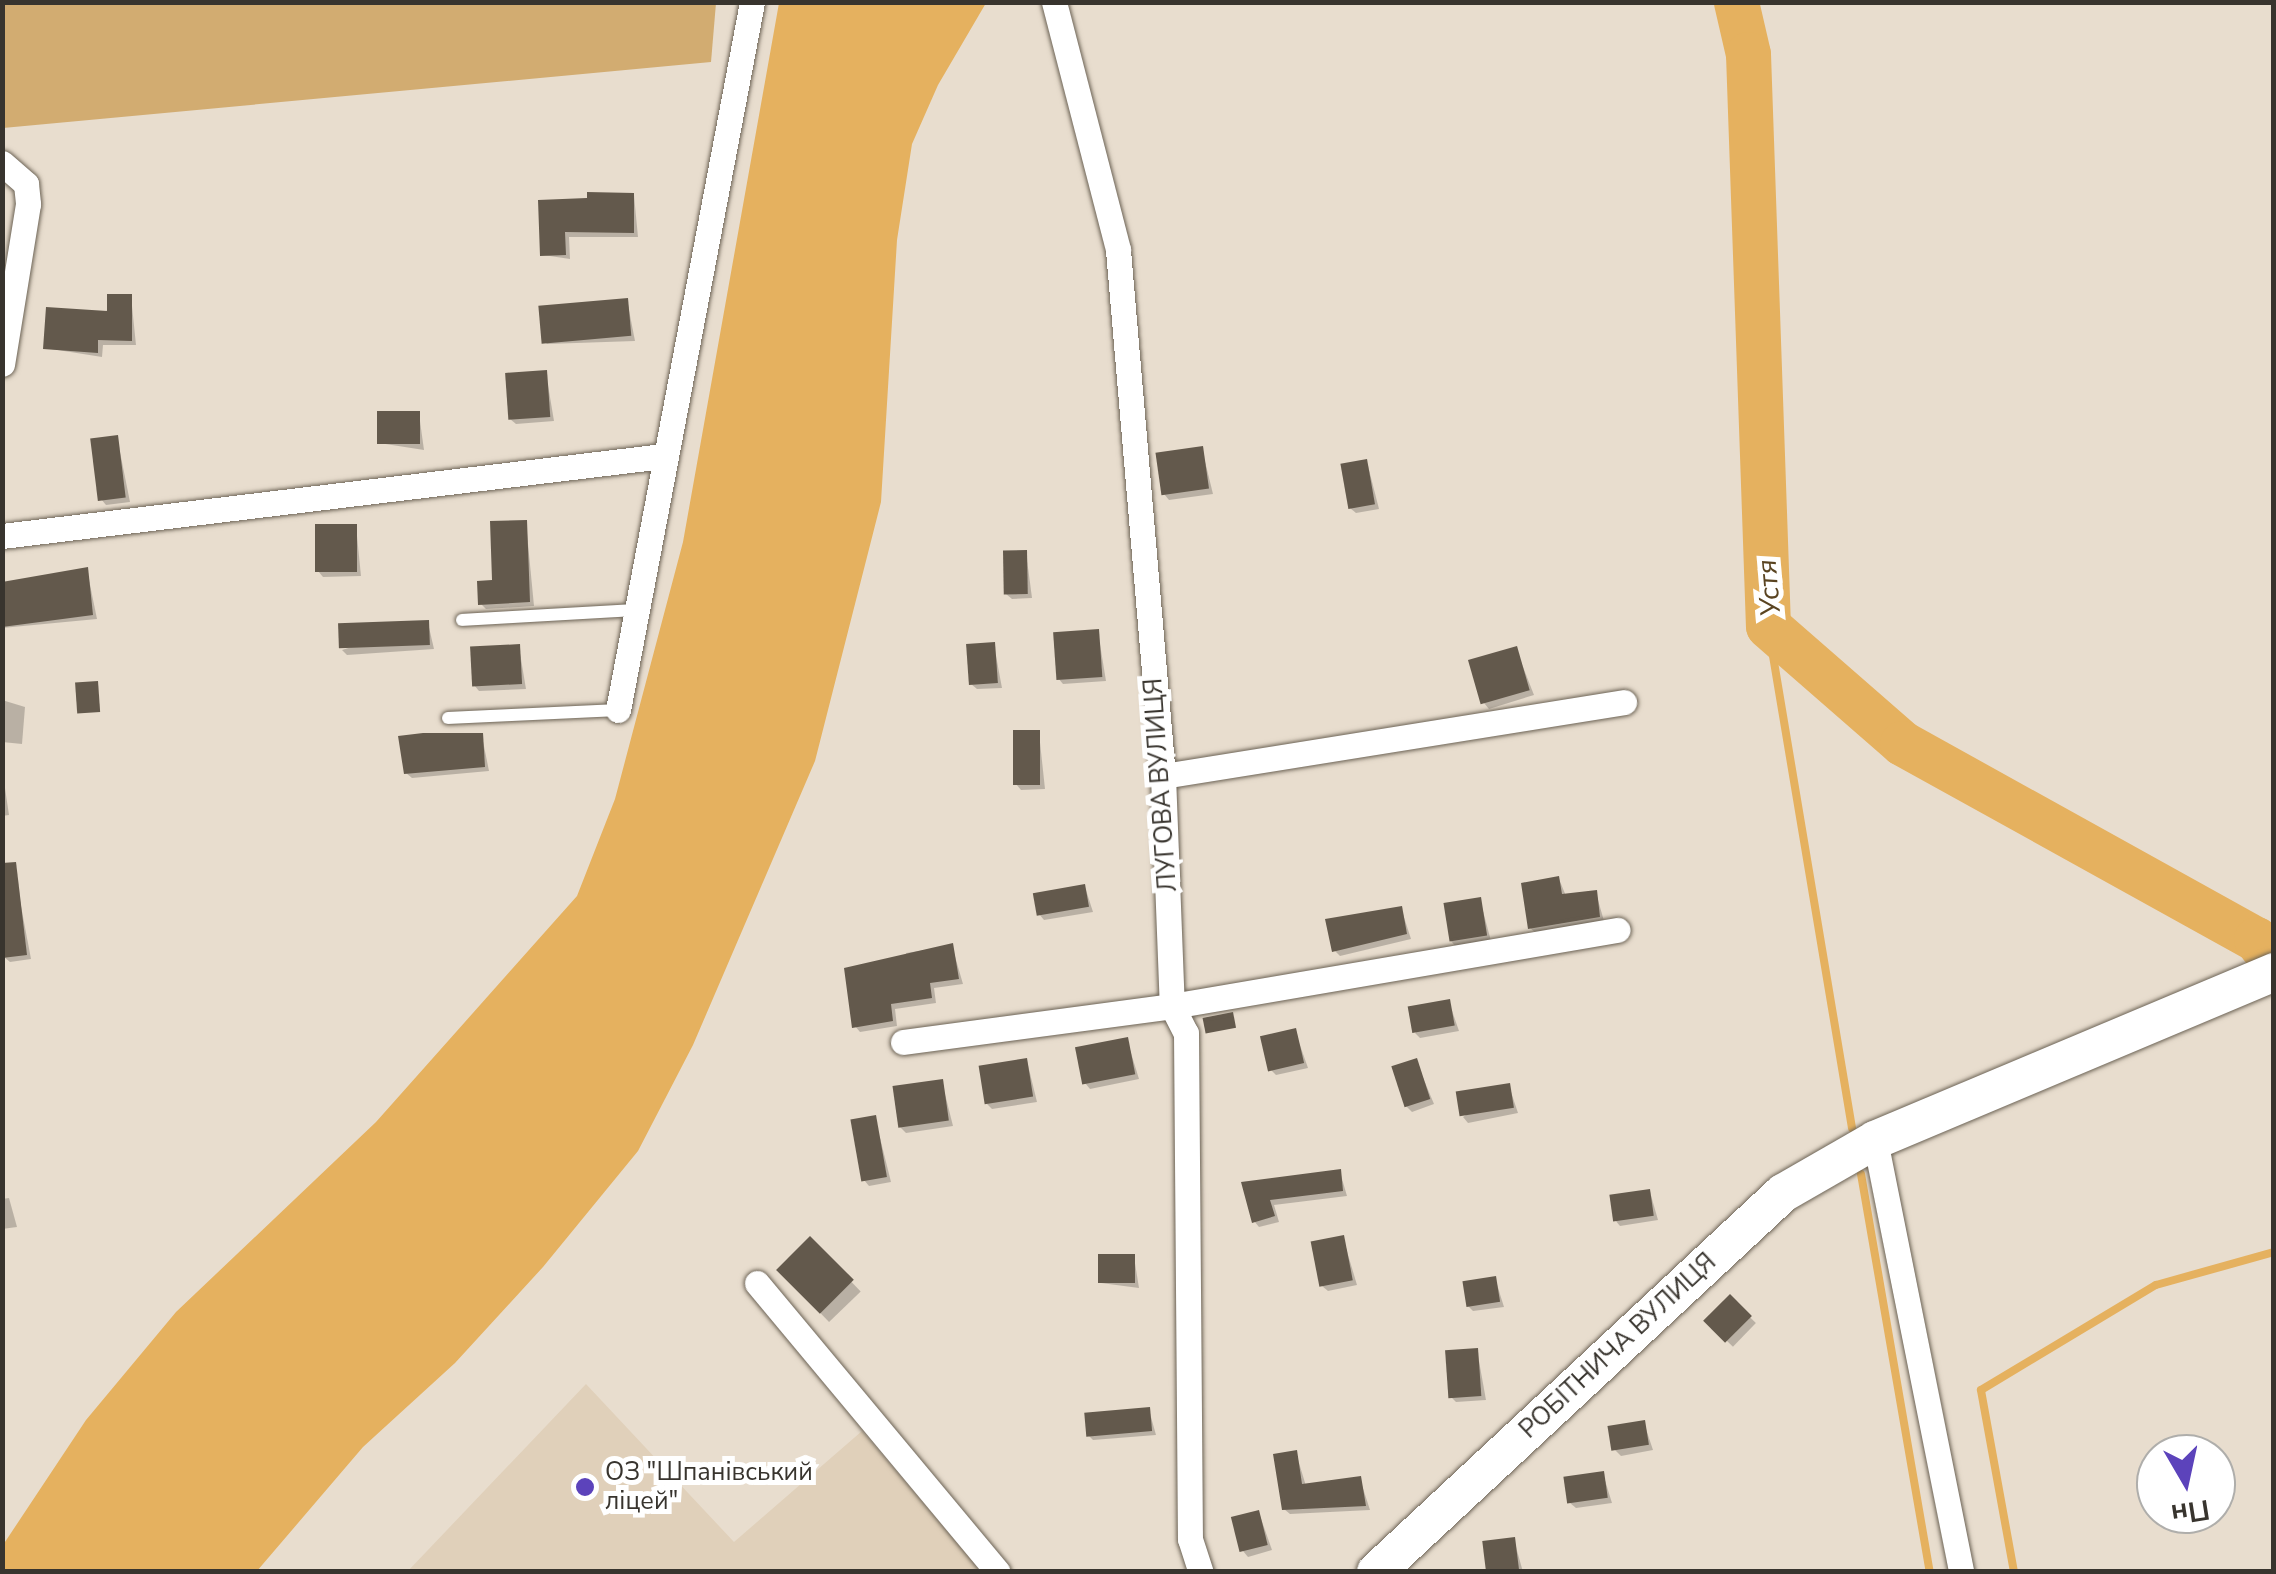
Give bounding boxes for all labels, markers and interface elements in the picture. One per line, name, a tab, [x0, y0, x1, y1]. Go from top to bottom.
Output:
water label: Устя	[1750, 558, 1788, 618]
street label: ЛУГОВА ВУЛИЦЯ	[1139, 677, 1183, 893]
street label: РОБІТНИЧА ВУЛИЦЯ	[1514, 1247, 1722, 1445]
north arrow	[2136, 1434, 2236, 1534]
place label: ОЗ "Шпанівський ліцей"	[605, 1458, 813, 1517]
marker: ОЗ "Шпанівський ліцей"	[574, 1476, 596, 1498]
text: Пн	[2168, 1490, 2212, 1533]

